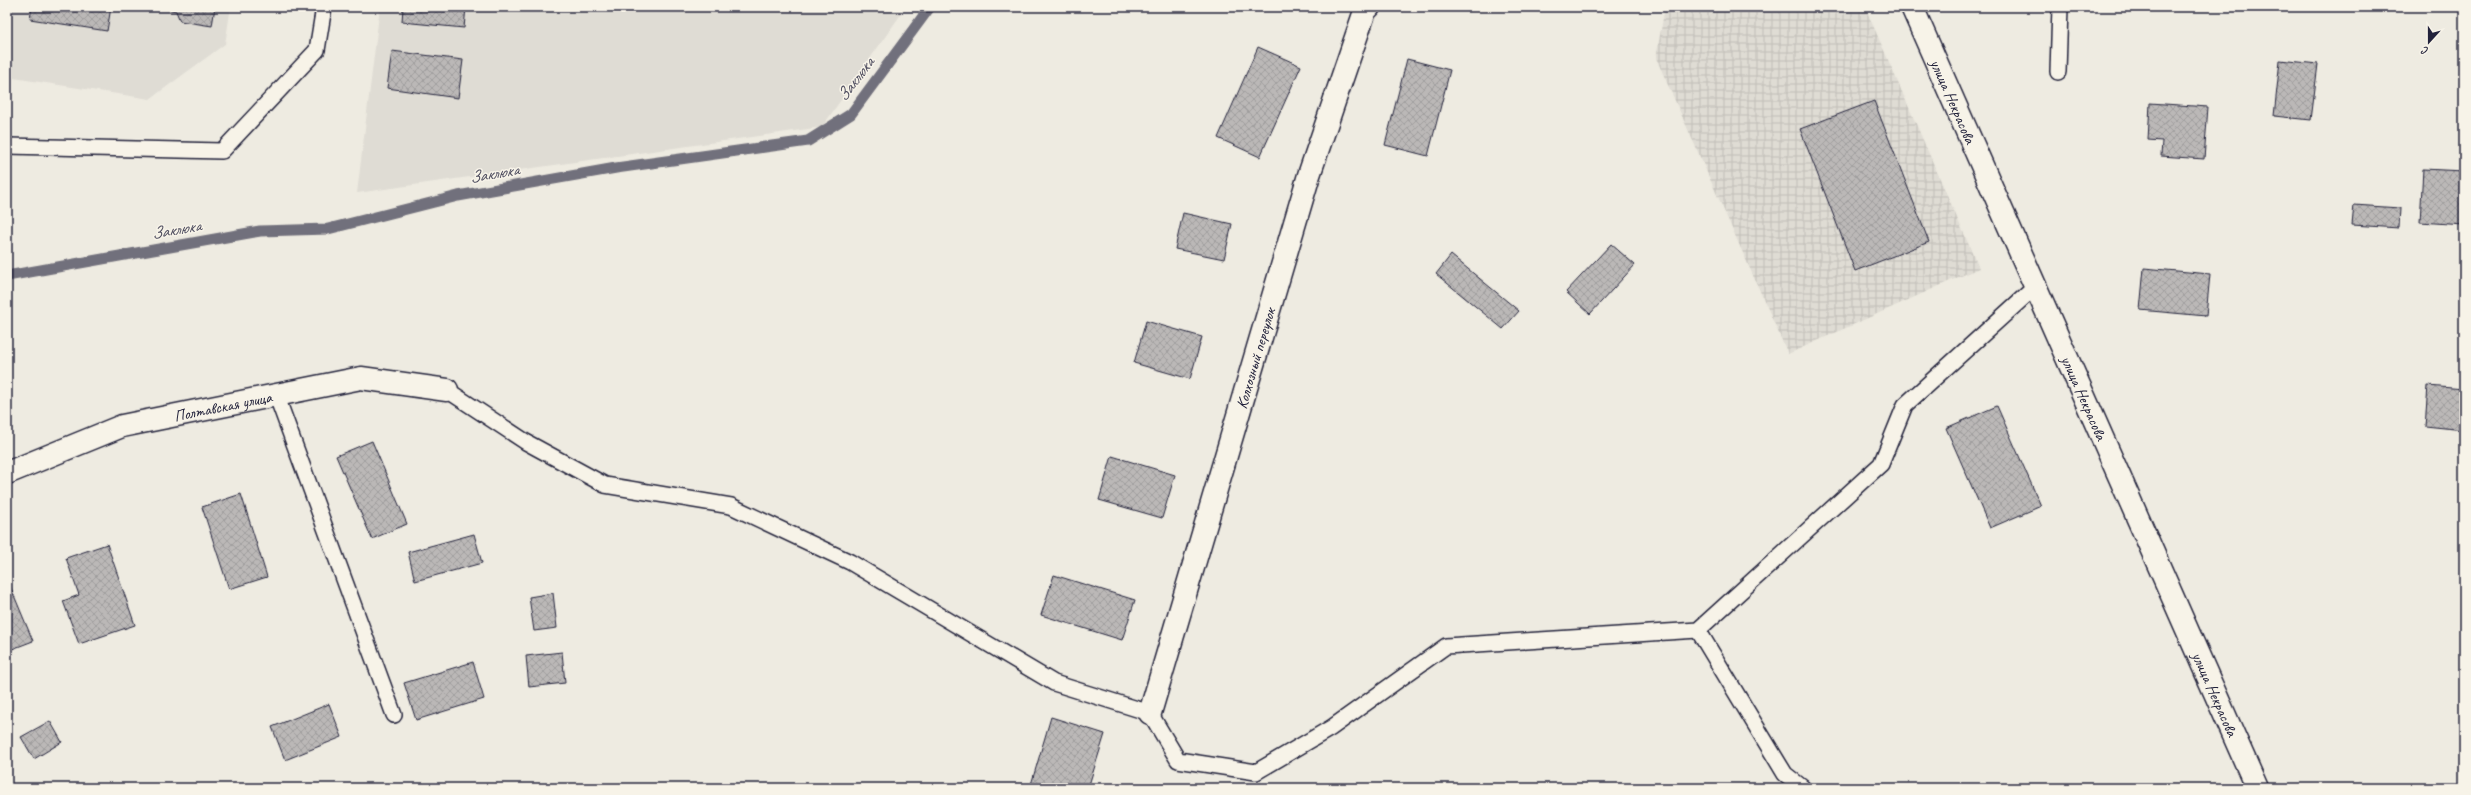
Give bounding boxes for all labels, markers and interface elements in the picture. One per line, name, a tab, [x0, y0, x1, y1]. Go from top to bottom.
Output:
north arrow	[2409, 22, 2449, 62]
text: С	[2419, 43, 2430, 59]
water label: Заклюка	[832, 52, 880, 105]
street label: улица Некрасова	[1925, 55, 1981, 148]
water label: Заклюка	[468, 158, 522, 188]
water label: Заклюка	[150, 214, 204, 244]
street label: Колхозный переулок	[1232, 304, 1281, 411]
street label: улица Некрасова	[2056, 352, 2111, 444]
street label: Полтавская улица	[172, 387, 275, 426]
street label: улица Некрасова	[2187, 648, 2242, 741]

